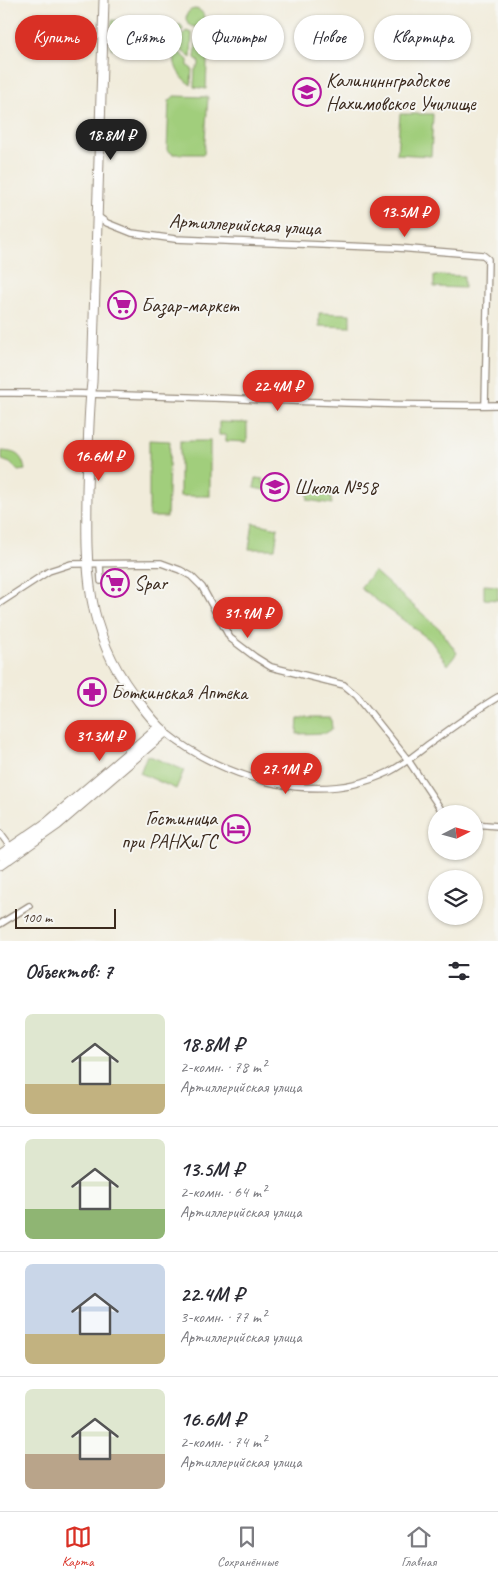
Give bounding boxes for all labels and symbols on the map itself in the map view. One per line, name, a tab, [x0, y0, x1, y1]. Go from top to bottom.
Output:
place label: Калининнградское Нахимовское Училище	[326, 68, 477, 116]
school or university icon: Калининнградское Нахимовское Училище	[292, 77, 322, 107]
pin: 18.8M ₽	[65, 119, 157, 161]
pin: 13.5M ₽	[359, 196, 451, 238]
street label: Артиллерийская улица	[168, 208, 324, 241]
supermarket icon: Базар-маркет	[107, 290, 137, 320]
place label: Базар-маркет	[141, 293, 240, 319]
pin: 22.4M ₽	[232, 370, 324, 412]
pin: 16.6M ₽	[53, 440, 145, 482]
school or university icon: Школа №58	[260, 472, 290, 502]
place label: Школа №58	[294, 475, 379, 500]
supermarket icon: Spar	[100, 568, 130, 598]
place label: Spar	[134, 571, 169, 596]
pin: 31.9M ₽	[202, 596, 294, 639]
pharmacy icon: Боткинская Аптека	[77, 677, 107, 707]
place label: Боткинская Аптека	[111, 680, 249, 705]
pin: 31.3M ₽	[54, 720, 146, 762]
pin: 27.1M ₽	[240, 752, 332, 795]
north arrow	[428, 805, 482, 860]
place label: Гостиница при РАНХиГС	[121, 806, 219, 854]
hotel icon: Гостиница при РАНХиГС	[221, 814, 251, 844]
scale bar	[15, 906, 116, 929]

